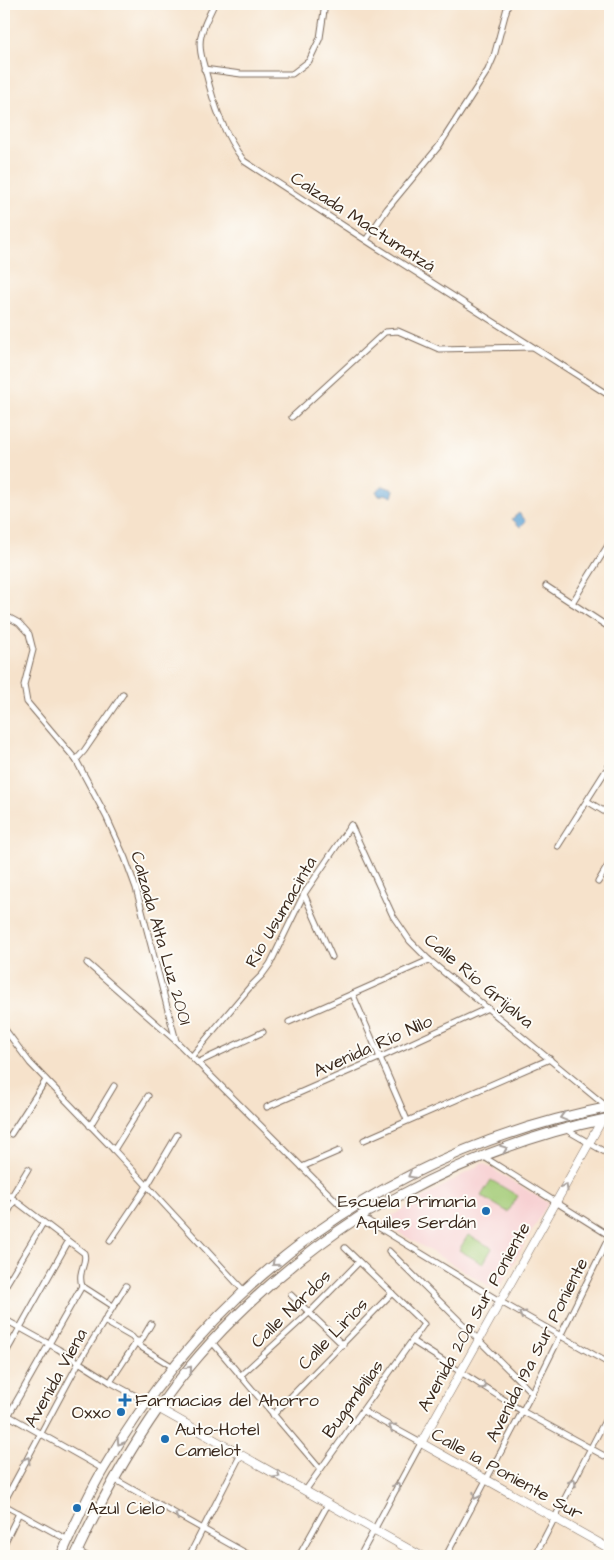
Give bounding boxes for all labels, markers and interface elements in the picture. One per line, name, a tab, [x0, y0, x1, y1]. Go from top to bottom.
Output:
street label: Calzada Mactumatzá	[285, 166, 441, 278]
street label: Calzada Alta Luz 2001	[124, 848, 198, 1028]
street label: Río Usumacinta	[239, 852, 323, 972]
street label: Calle Río Grijalva	[419, 928, 539, 1034]
street label: Avenida Río Nilo	[310, 1009, 436, 1083]
one-way arrow	[559, 1112, 567, 1122]
one-way arrow	[499, 1144, 508, 1155]
one-way arrow	[407, 1168, 416, 1178]
one-way arrow	[558, 1184, 568, 1193]
place label: Escuela Primaria Aquiles Serdán	[338, 1189, 476, 1235]
marker: Escuela Primaria Aquiles Serdán	[480, 1205, 492, 1217]
street label: Avenida 20a Sur Poniente	[411, 1218, 537, 1416]
street label: Avenida 19a Sur Poniente	[480, 1253, 595, 1446]
one-way arrow	[272, 1258, 281, 1267]
street label: Calle Nardos	[245, 1264, 337, 1354]
street label: Calle Lirios	[292, 1292, 374, 1376]
one-way arrow	[519, 1311, 528, 1321]
street label: Avenida Viena	[18, 1324, 94, 1432]
street label: Bugambilias	[316, 1355, 391, 1444]
one-way arrow	[183, 1366, 192, 1375]
one-way arrow	[477, 1380, 486, 1390]
place label: Farmacias del Ahorro	[135, 1388, 319, 1413]
marker: Farmacias del Ahorro	[119, 1394, 131, 1406]
place label: Oxxo	[72, 1400, 111, 1425]
marker: Oxxo	[115, 1406, 127, 1418]
place label: Auto-Hotel Camelot	[175, 1417, 260, 1463]
street label: Calle 1a Poniente Sur	[427, 1422, 588, 1526]
one-way arrow	[388, 1424, 397, 1434]
marker: Auto-Hotel Camelot	[159, 1433, 171, 1445]
one-way arrow	[117, 1437, 126, 1446]
one-way arrow	[21, 1456, 31, 1465]
one-way arrow	[272, 1468, 281, 1478]
one-way arrow	[567, 1478, 577, 1487]
one-way arrow	[391, 1483, 401, 1492]
one-way arrow	[472, 1491, 482, 1500]
place label: Azul Cielo	[87, 1496, 165, 1521]
marker: Azul Cielo	[71, 1502, 83, 1514]
one-way arrow	[174, 1511, 183, 1521]

